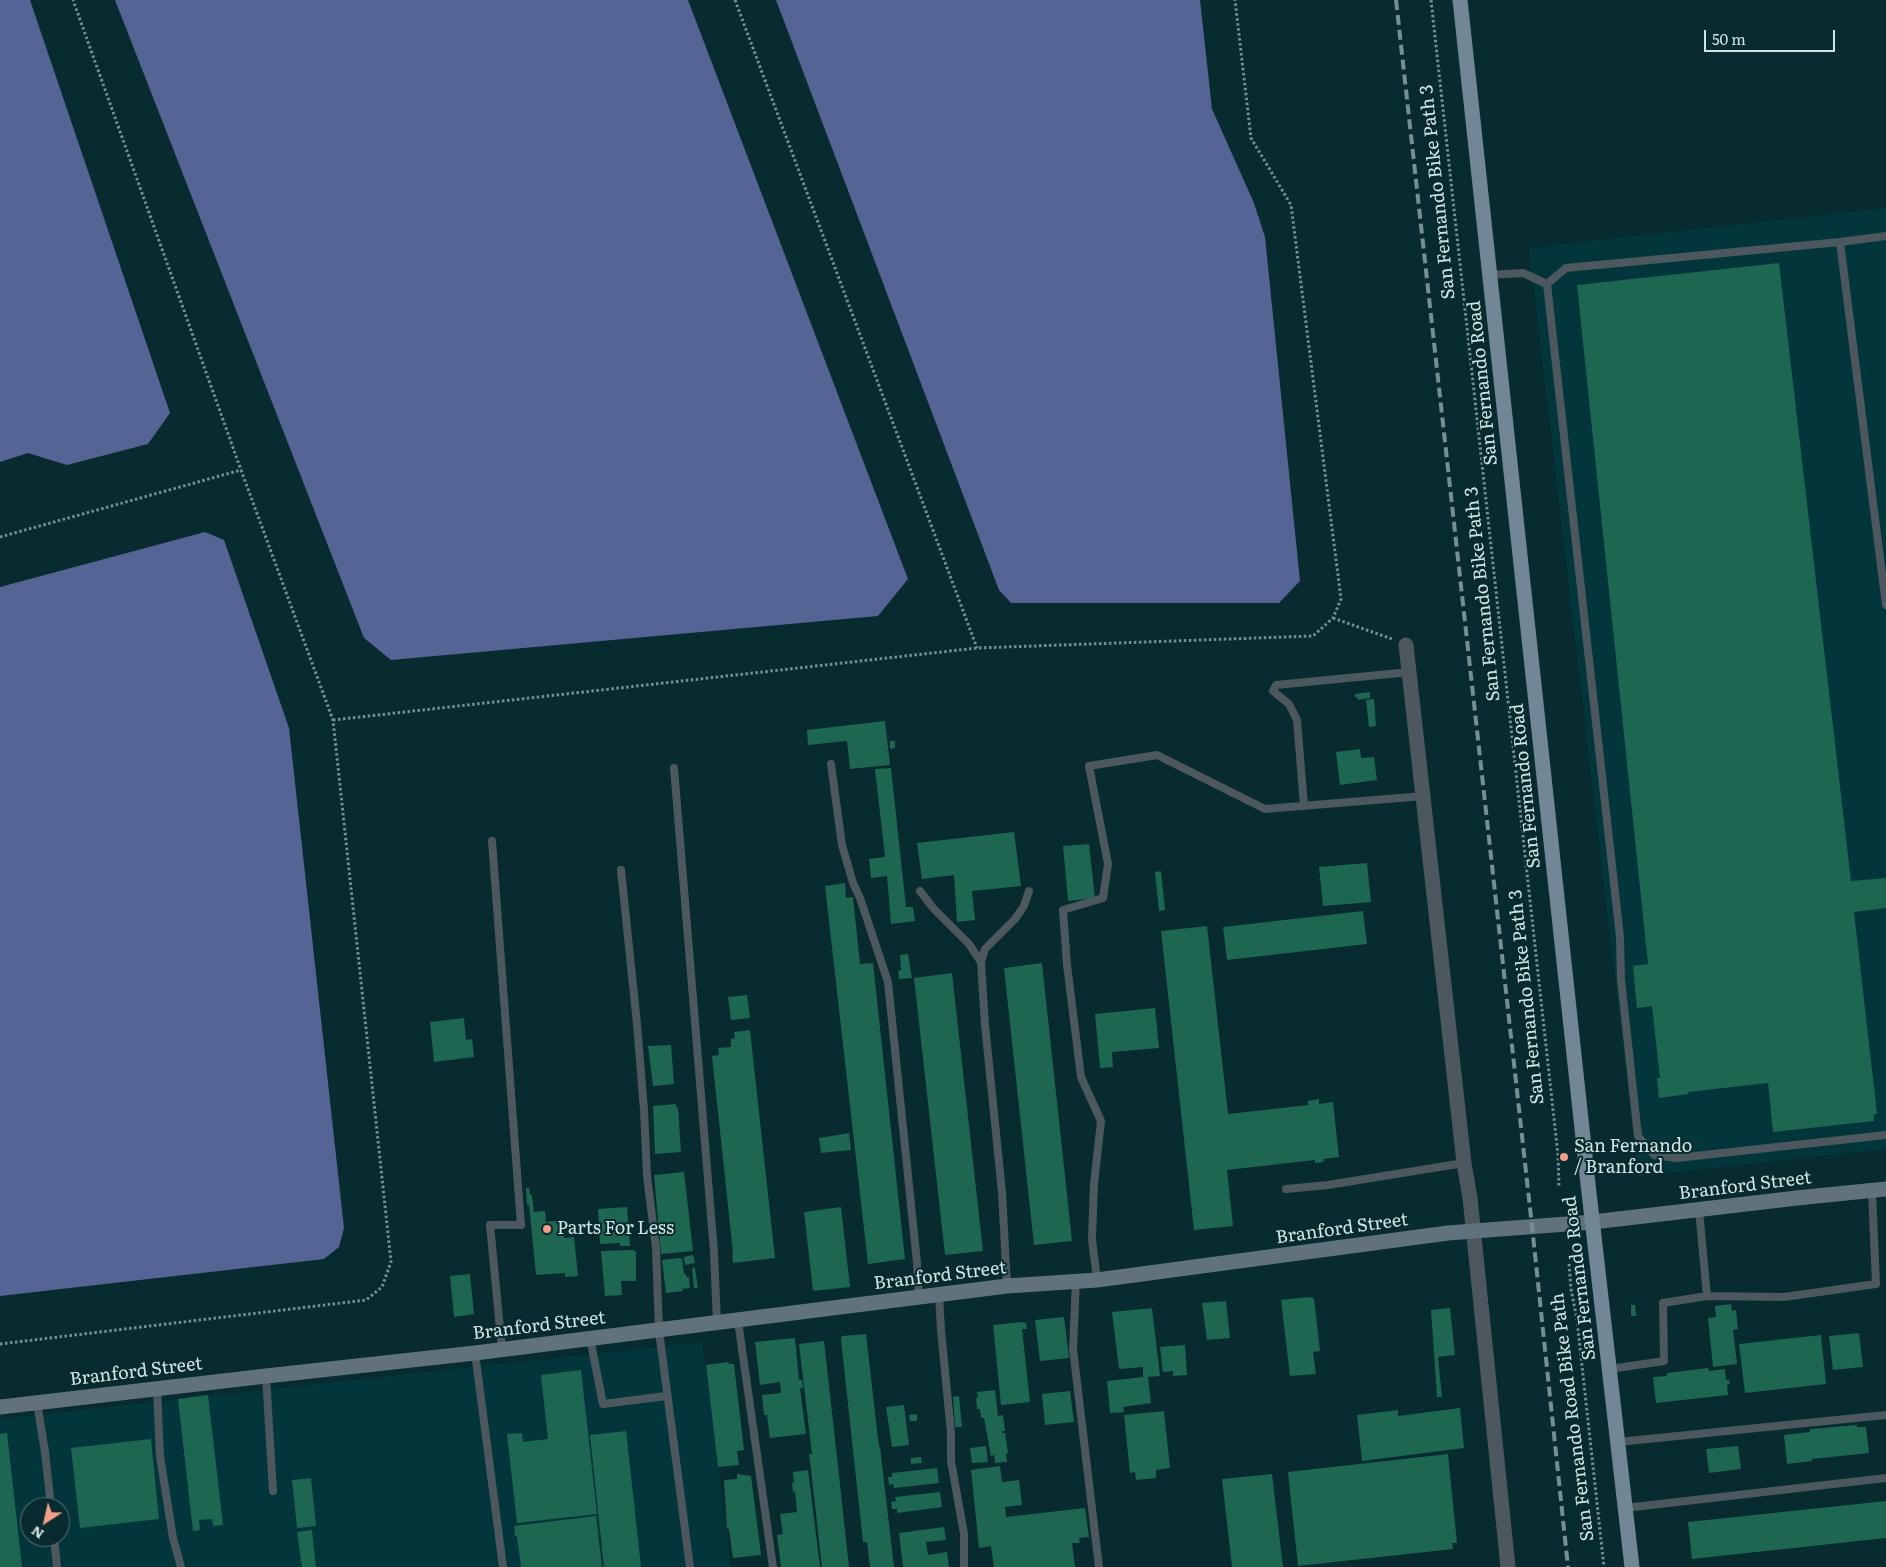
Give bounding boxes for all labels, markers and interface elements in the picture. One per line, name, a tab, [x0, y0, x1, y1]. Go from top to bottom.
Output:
scale bar	[1706, 20, 1837, 52]
text: 50 m	[1712, 27, 1746, 50]
street label: San Fernando Bike Path 3	[1416, 83, 1460, 301]
street label: San Fernando Road	[1464, 300, 1502, 466]
street label: San Fernando Bike Path 3	[1461, 485, 1505, 703]
street label: San Fernando Road	[1507, 703, 1545, 869]
street label: San Fernando Bike Path 3	[1505, 888, 1549, 1106]
place label: San Fernando / Branford	[1574, 1136, 1692, 1178]
marker: San Fernando / Branford	[1558, 1151, 1570, 1163]
street label: Branford Street	[1677, 1167, 1813, 1205]
street label: San Fernando Road	[1559, 1195, 1601, 1361]
street label: Branford Street	[1274, 1209, 1410, 1249]
place label: Parts For Less	[557, 1218, 674, 1240]
marker: Parts For Less	[541, 1223, 553, 1235]
street label: Branford Street	[872, 1257, 1008, 1295]
street label: San Fernando Road Bike Path	[1547, 1292, 1599, 1542]
street label: Branford Street	[471, 1307, 607, 1345]
street label: Branford Street	[68, 1353, 204, 1391]
north arrow	[20, 1497, 70, 1547]
text: N	[26, 1522, 48, 1545]

